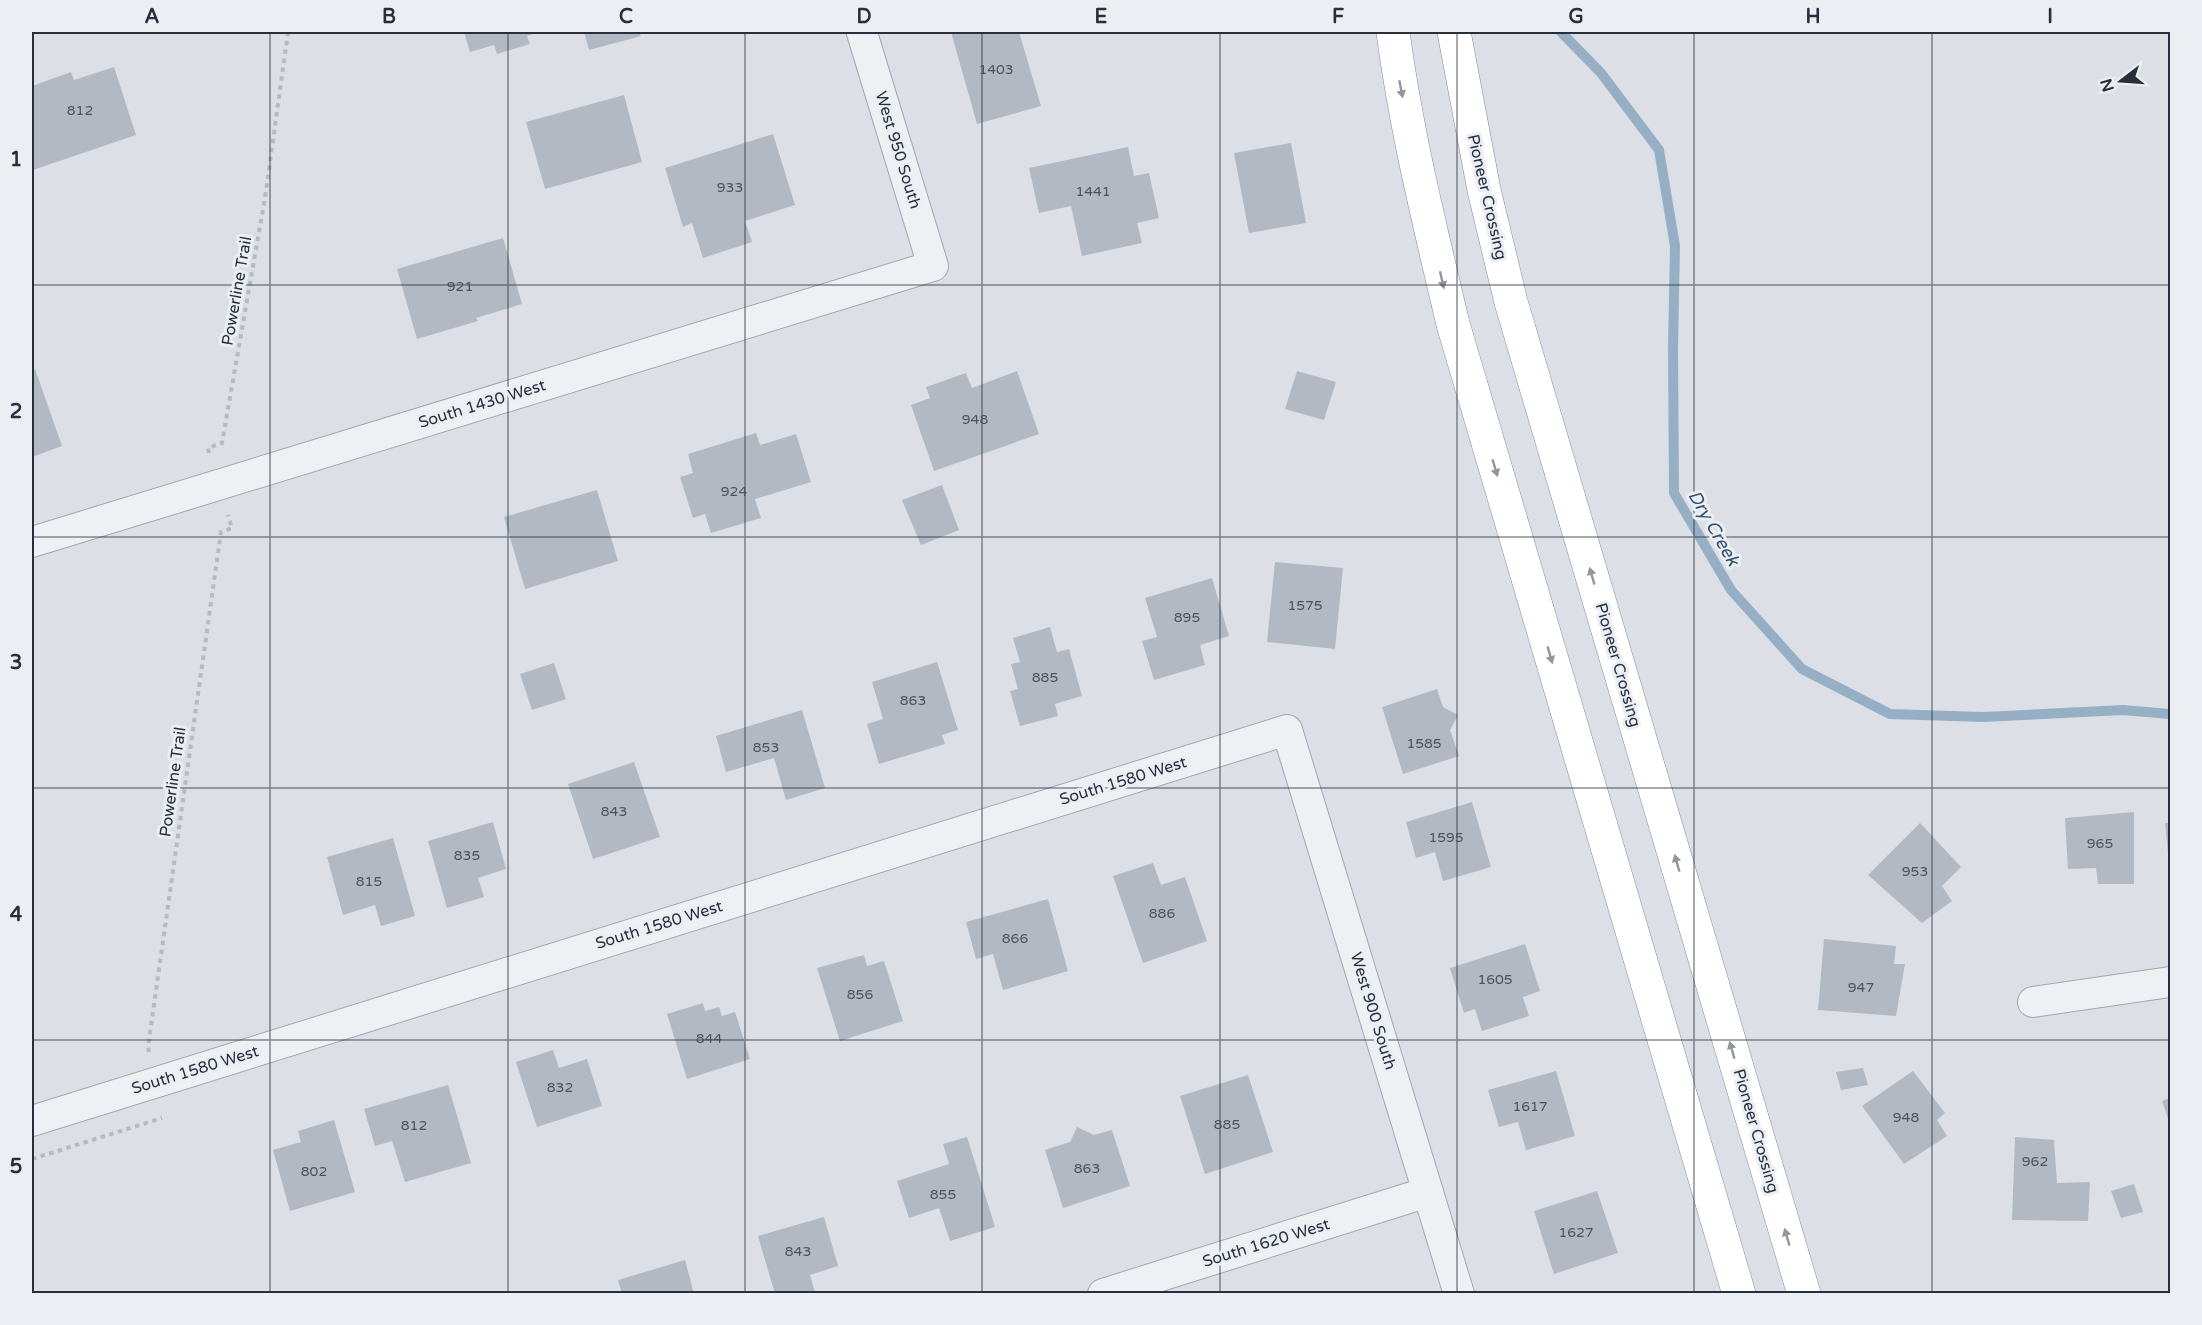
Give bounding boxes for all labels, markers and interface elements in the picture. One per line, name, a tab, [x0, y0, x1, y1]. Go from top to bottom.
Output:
text: A	[145, 5, 160, 29]
text: B	[382, 5, 396, 29]
text: C	[619, 5, 633, 29]
text: D	[856, 5, 872, 29]
text: E	[1095, 5, 1108, 29]
text: F	[1332, 5, 1344, 29]
text: G	[1568, 5, 1584, 29]
text: H	[1805, 5, 1821, 29]
text: I	[2047, 5, 2053, 29]
north arrow	[2091, 51, 2151, 111]
house number: 1403	[978, 61, 1014, 78]
text: N	[2096, 76, 2119, 94]
one-way arrow	[1397, 80, 1406, 99]
street label: West 950 South	[871, 89, 925, 211]
house number: 812	[67, 102, 93, 119]
street label: Pioneer Crossing	[1463, 132, 1511, 262]
text: 1	[10, 148, 22, 172]
house number: 933	[717, 179, 743, 196]
house number: 1441	[1075, 183, 1111, 200]
street label: Powerline Trail	[218, 235, 256, 347]
one-way arrow	[1438, 271, 1448, 289]
house number: 921	[447, 278, 473, 295]
street label: South 1430 West	[416, 375, 548, 433]
text: 2	[10, 400, 22, 424]
house number: 948	[962, 411, 988, 428]
one-way arrow	[1491, 459, 1500, 477]
house number: 924	[721, 483, 747, 500]
water label: Dry Creek	[1684, 486, 1745, 571]
one-way arrow	[1587, 567, 1596, 585]
house number: 1575	[1287, 597, 1323, 614]
street label: Pioneer Crossing	[1591, 601, 1645, 729]
house number: 895	[1174, 609, 1200, 626]
one-way arrow	[1546, 646, 1555, 664]
text: 3	[10, 651, 22, 675]
house number: 885	[1032, 669, 1058, 686]
house number: 863	[900, 692, 926, 709]
street label: Powerline Trail	[155, 726, 191, 838]
house number: 1585	[1406, 735, 1442, 752]
house number: 853	[753, 739, 779, 756]
street label: South 1580 West	[1057, 752, 1189, 810]
house number: 843	[601, 803, 627, 820]
house number: 1595	[1428, 829, 1464, 846]
house number: 965	[2087, 835, 2113, 852]
house number: 835	[454, 847, 480, 864]
one-way arrow	[1672, 854, 1681, 872]
house number: 953	[1902, 863, 1928, 880]
house number: 815	[356, 873, 382, 890]
street label: South 1580 West	[593, 896, 725, 954]
text: 4	[10, 903, 23, 927]
house number: 886	[1149, 905, 1175, 922]
house number: 866	[1002, 930, 1028, 947]
street label: West 900 South	[1346, 950, 1400, 1072]
house number: 1605	[1477, 971, 1513, 988]
house number: 947	[1848, 979, 1874, 996]
house number: 856	[847, 986, 873, 1003]
house number: 844	[696, 1030, 722, 1047]
street label: South 1580 West	[129, 1041, 261, 1099]
one-way arrow	[1727, 1041, 1736, 1059]
street label: Pioneer Crossing	[1729, 1067, 1783, 1195]
house number: 832	[547, 1079, 573, 1096]
house number: 1617	[1512, 1098, 1548, 1115]
house number: 948	[1893, 1109, 1919, 1126]
house number: 885	[1214, 1116, 1240, 1133]
house number: 812	[401, 1117, 427, 1134]
house number: 962	[2022, 1153, 2048, 1170]
text: 5	[10, 1155, 22, 1179]
house number: 863	[1074, 1160, 1100, 1177]
house number: 802	[301, 1163, 327, 1180]
house number: 855	[930, 1186, 956, 1203]
street label: South 1620 West	[1200, 1214, 1332, 1272]
house number: 1627	[1558, 1224, 1594, 1241]
one-way arrow	[1782, 1228, 1791, 1246]
house number: 843	[785, 1243, 811, 1260]

